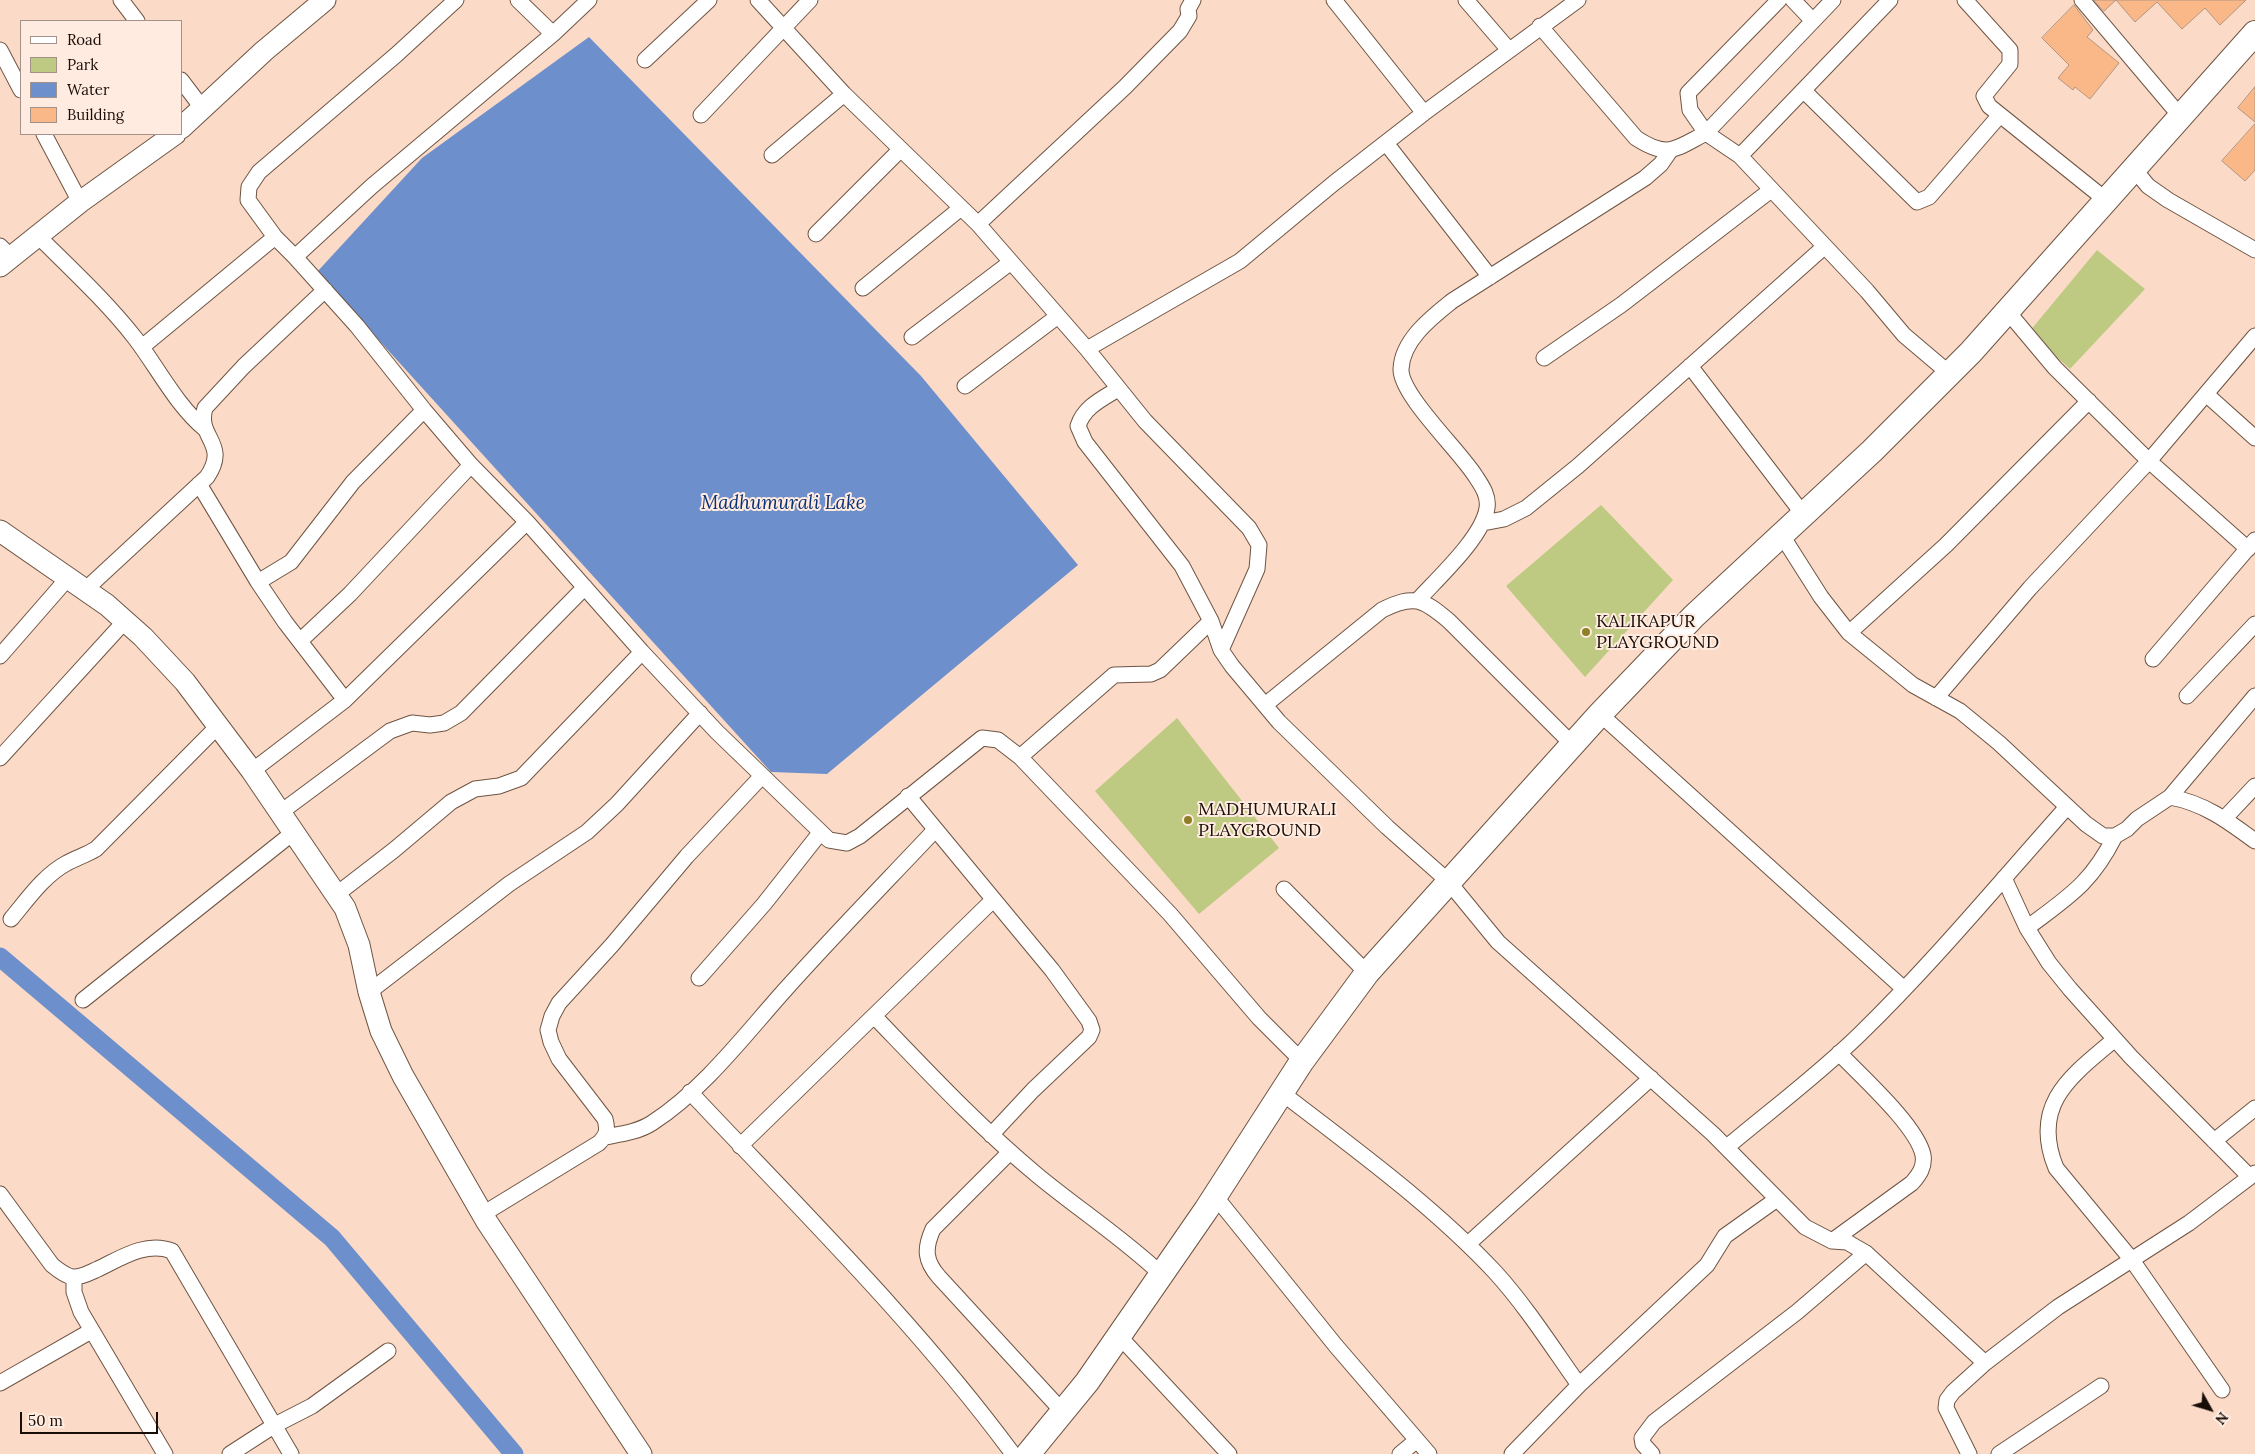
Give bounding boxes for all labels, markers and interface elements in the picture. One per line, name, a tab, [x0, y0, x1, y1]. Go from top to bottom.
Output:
legend	[20, 20, 182, 135]
text: Road	[67, 30, 102, 49]
text: Park	[67, 55, 98, 74]
text: Water	[67, 80, 109, 99]
text: Building	[67, 105, 124, 124]
water label: Madhumurali Lake	[701, 493, 865, 515]
place label: KALIKAPUR PLAYGROUND	[1596, 611, 1719, 654]
marker: KALIKAPUR PLAYGROUND	[1580, 626, 1592, 638]
place label: MADHUMURALI PLAYGROUND	[1198, 799, 1337, 842]
marker: MADHUMURALI PLAYGROUND	[1182, 814, 1194, 826]
north arrow	[2185, 1384, 2235, 1434]
scale bar	[22, 1402, 160, 1434]
text: N	[2211, 1409, 2232, 1428]
text: 50 m	[28, 1411, 63, 1430]

